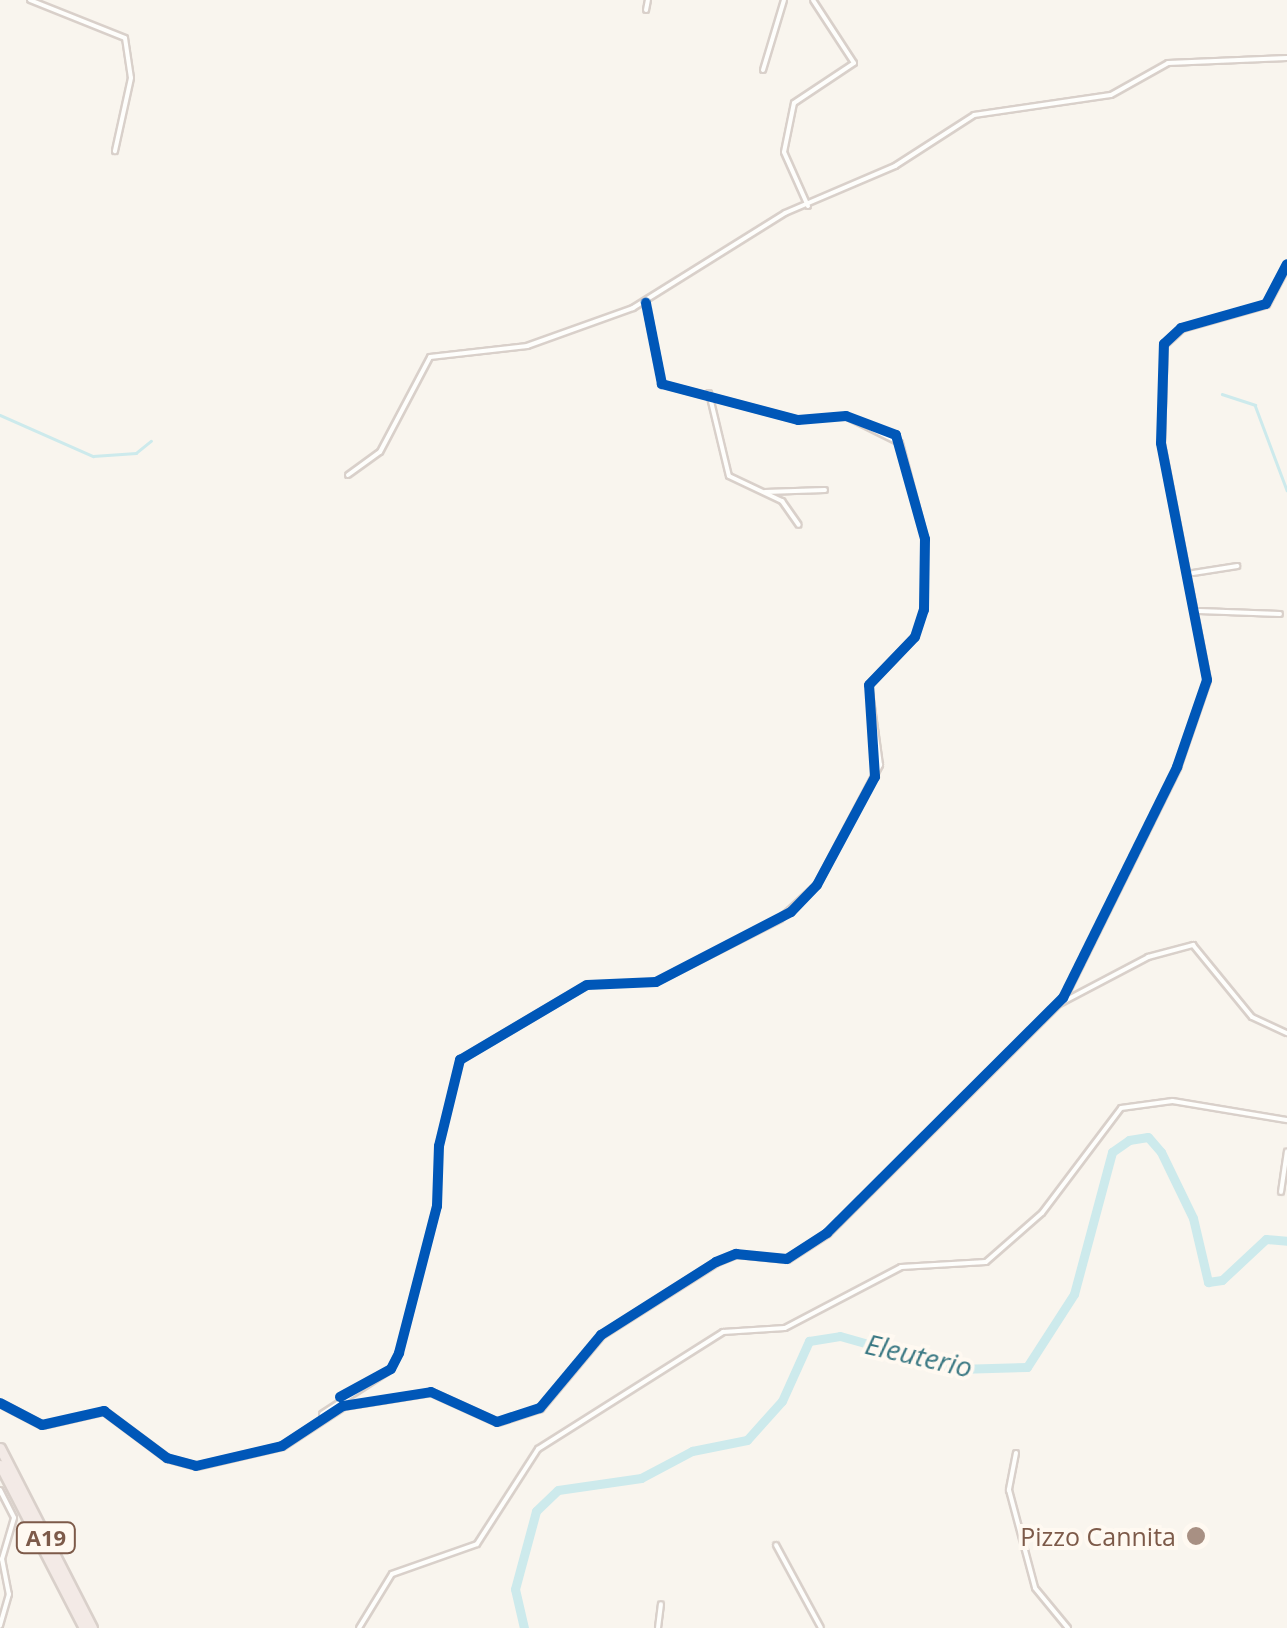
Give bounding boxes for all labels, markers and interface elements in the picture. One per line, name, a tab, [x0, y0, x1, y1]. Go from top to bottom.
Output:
water label: Eleuterio	[862, 1326, 976, 1384]
road number: A19	[13, 1521, 78, 1555]
place label: Pizzo Cannita	[1020, 1521, 1176, 1551]
marker: Pizzo Cannita	[1185, 1525, 1207, 1547]

